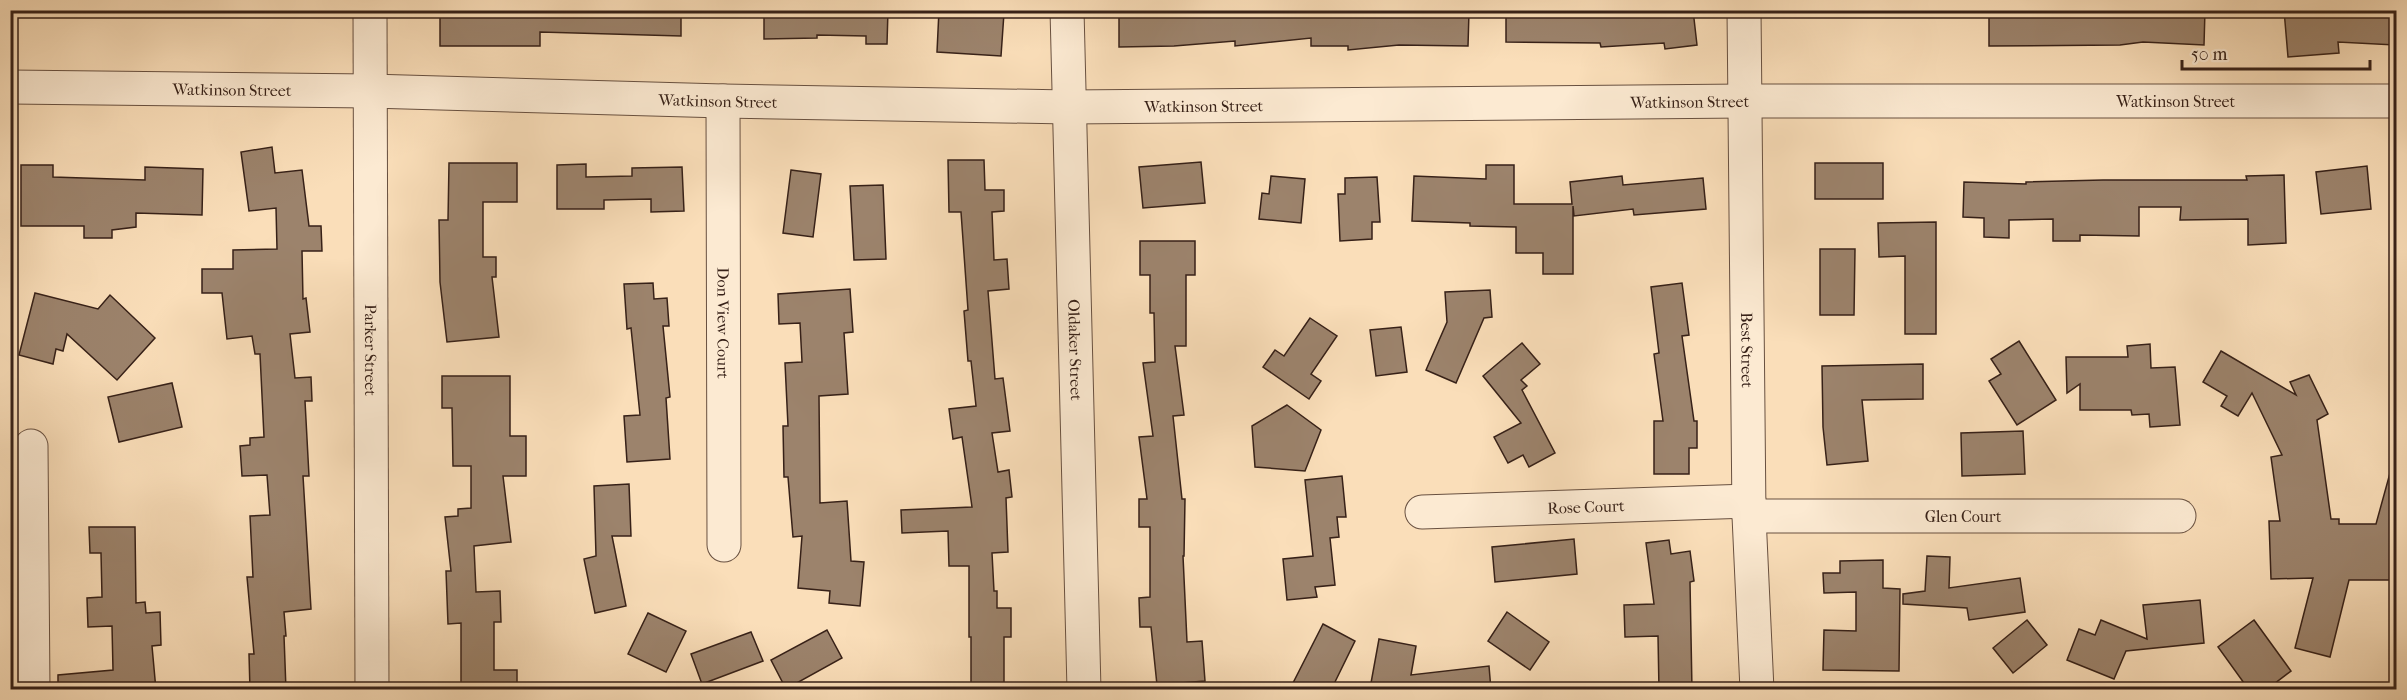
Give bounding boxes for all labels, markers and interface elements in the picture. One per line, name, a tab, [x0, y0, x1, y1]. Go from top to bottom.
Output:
scale bar	[2182, 33, 2370, 71]
text: 50 m	[2191, 44, 2228, 65]
street label: Watkinson Street	[171, 79, 292, 100]
street label: Watkinson Street	[657, 90, 778, 111]
street label: Watkinson Street	[1629, 92, 1749, 112]
street label: Watkinson Street	[2115, 92, 2235, 111]
street label: Watkinson Street	[1143, 96, 1264, 116]
street label: Don View Court	[714, 267, 733, 379]
street label: Oldaker Street	[1065, 299, 1086, 401]
street label: Parker Street	[361, 304, 381, 396]
street label: Best Street	[1737, 312, 1757, 388]
street label: Rose Court	[1547, 496, 1625, 517]
street label: Glen Court	[1925, 507, 2002, 526]

